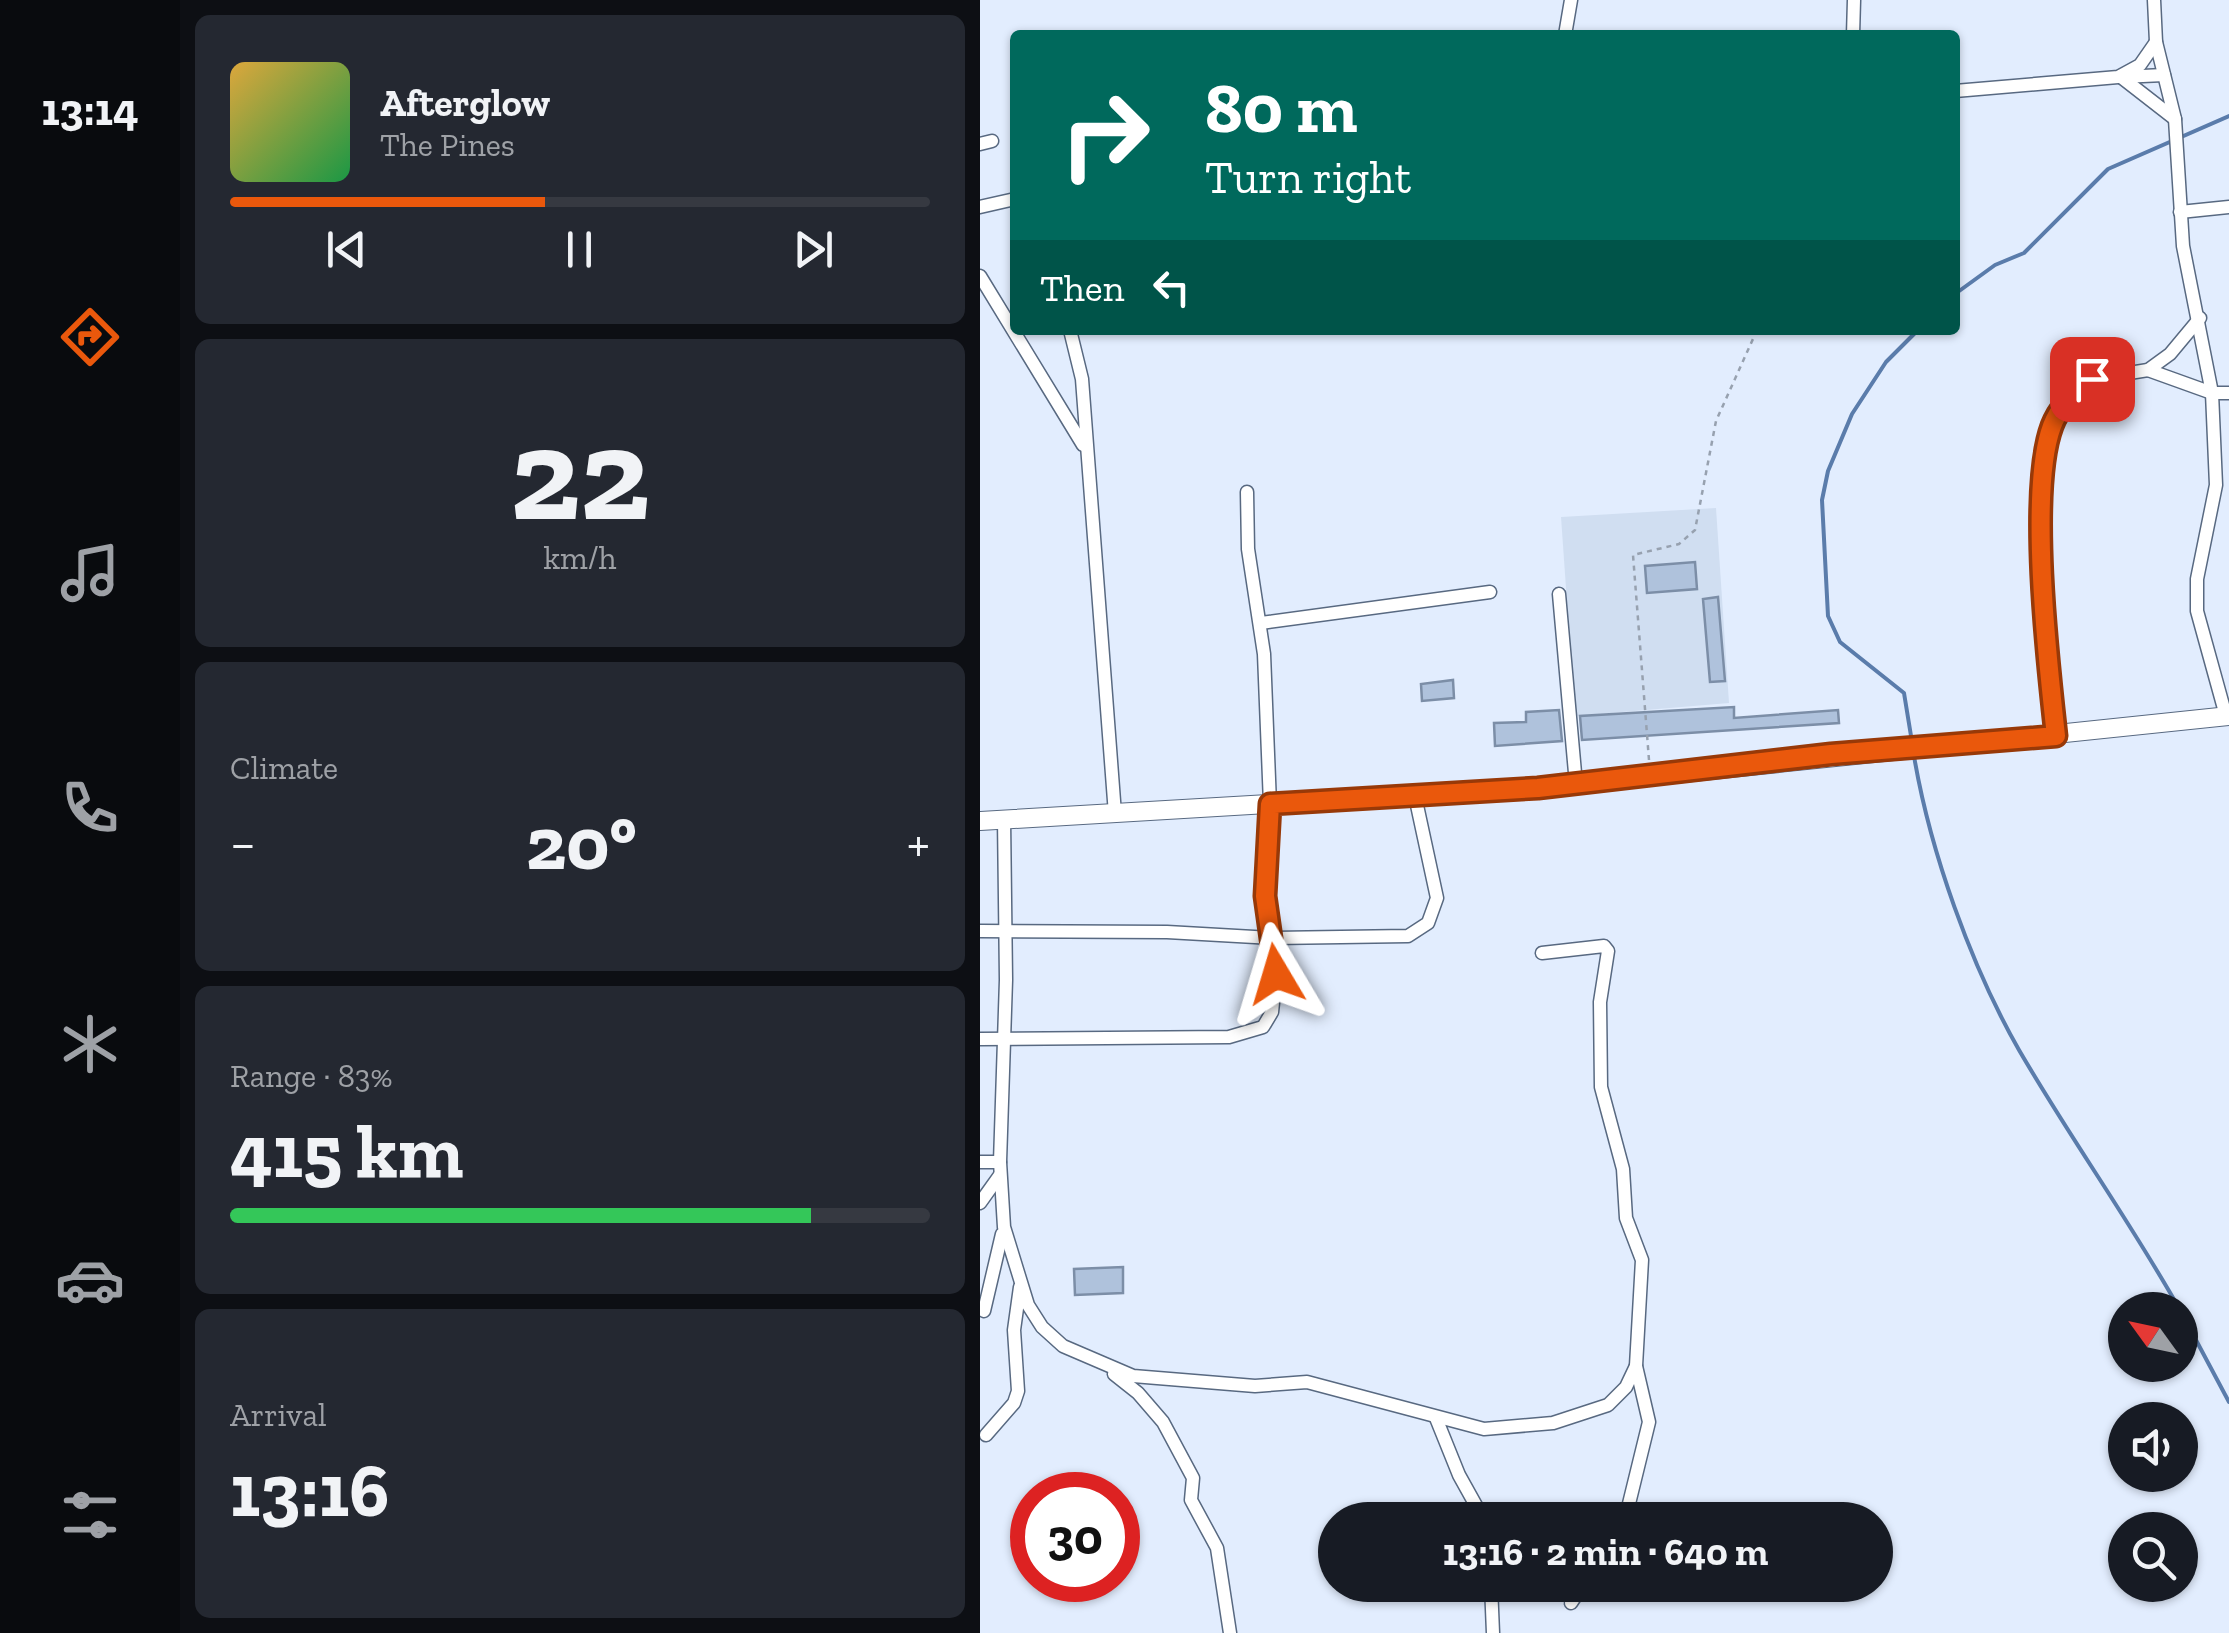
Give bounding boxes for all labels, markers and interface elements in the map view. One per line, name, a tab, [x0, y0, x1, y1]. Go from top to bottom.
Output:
text: 80 m	[1205, 66, 1357, 150]
icon: right	[1040, 70, 1170, 200]
text: Afterglow	[380, 80, 550, 126]
text: 13:14	[41, 83, 139, 137]
text: The Pines	[380, 126, 515, 164]
text: Turn right	[1205, 151, 1411, 205]
icon: previous	[319, 222, 374, 277]
icon: pause	[552, 222, 607, 277]
icon: next	[786, 222, 841, 277]
icon: left	[1144, 260, 1199, 315]
text: Then	[1040, 265, 1124, 311]
icon: directions	[55, 302, 125, 372]
pin	[2050, 337, 2135, 422]
icon: arrive	[2065, 352, 2120, 407]
text: 22	[510, 396, 650, 552]
icon: music	[55, 538, 125, 608]
text: km/h	[543, 539, 617, 577]
text: Climate	[230, 749, 338, 787]
icon: phone	[55, 773, 125, 843]
text: 20°	[526, 798, 637, 888]
text: −	[230, 810, 256, 876]
text: +	[907, 810, 930, 876]
position arrow	[1224, 922, 1328, 1026]
icon: climate	[55, 1009, 125, 1079]
text: Range · 83%	[230, 1057, 393, 1095]
text: 415 km	[230, 1106, 463, 1196]
icon: car	[55, 1245, 125, 1315]
north arrow	[2108, 1292, 2198, 1382]
map controls	[2108, 1292, 2198, 1602]
text: Arrival	[230, 1396, 326, 1434]
button: sound	[2108, 1402, 2198, 1492]
text: 13:16	[230, 1445, 389, 1535]
speed limit sign: 30	[1010, 1472, 1140, 1602]
icon: filters	[55, 1480, 125, 1550]
button: search	[2108, 1512, 2198, 1602]
text: 13:16 · 2 min · 640 m	[1443, 1529, 1768, 1575]

